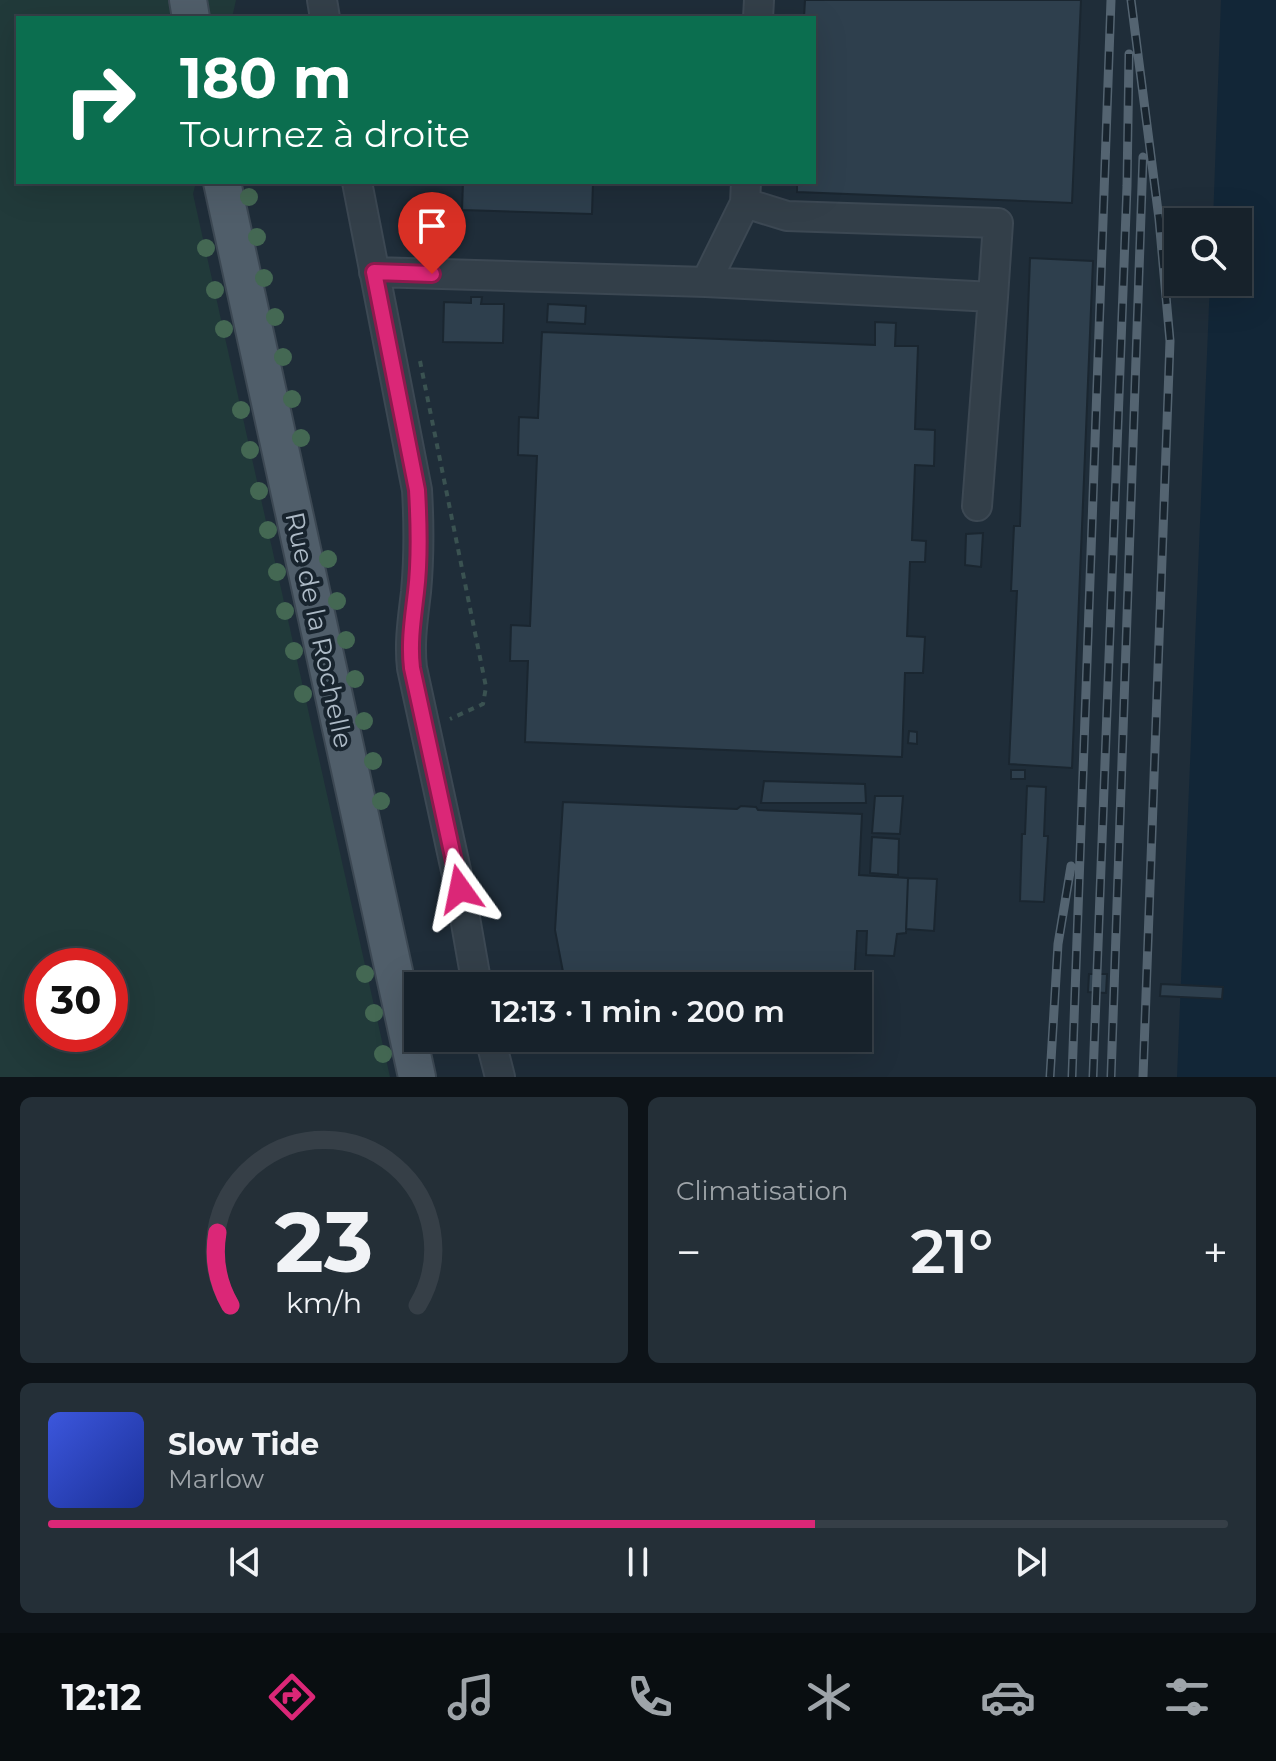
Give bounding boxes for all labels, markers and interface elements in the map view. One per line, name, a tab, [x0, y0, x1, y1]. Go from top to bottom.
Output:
text: 180 m	[180, 44, 352, 112]
icon: right	[48, 48, 152, 152]
text: Tournez à droite	[180, 112, 470, 156]
pin	[398, 192, 466, 274]
icon: arrive	[410, 204, 454, 248]
map controls	[1164, 208, 1252, 296]
button: search	[1164, 208, 1252, 296]
street label: Rue de la Rochelle	[278, 509, 360, 751]
position arrow	[418, 847, 502, 931]
speed limit sign: 30	[24, 948, 128, 1052]
text: 12:13 · 1 min · 200 m	[491, 993, 785, 1030]
text: Climatisation	[676, 1175, 848, 1207]
text: 23	[275, 1191, 373, 1293]
text: 21°	[911, 1215, 993, 1288]
text: −	[676, 1225, 701, 1279]
text: +	[1203, 1225, 1228, 1279]
text: km/h	[286, 1285, 362, 1320]
text: Slow Tide	[168, 1426, 319, 1463]
text: Marlow	[168, 1463, 264, 1495]
icon: previous	[223, 1540, 267, 1584]
icon: pause	[616, 1540, 660, 1584]
icon: next	[1009, 1540, 1053, 1584]
icon: directions	[264, 1669, 320, 1725]
icon: music	[443, 1669, 499, 1725]
icon: phone	[622, 1669, 678, 1725]
icon: climate	[801, 1669, 857, 1725]
icon: car	[980, 1669, 1036, 1725]
icon: filters	[1159, 1669, 1215, 1725]
text: 12:12	[61, 1675, 142, 1719]

